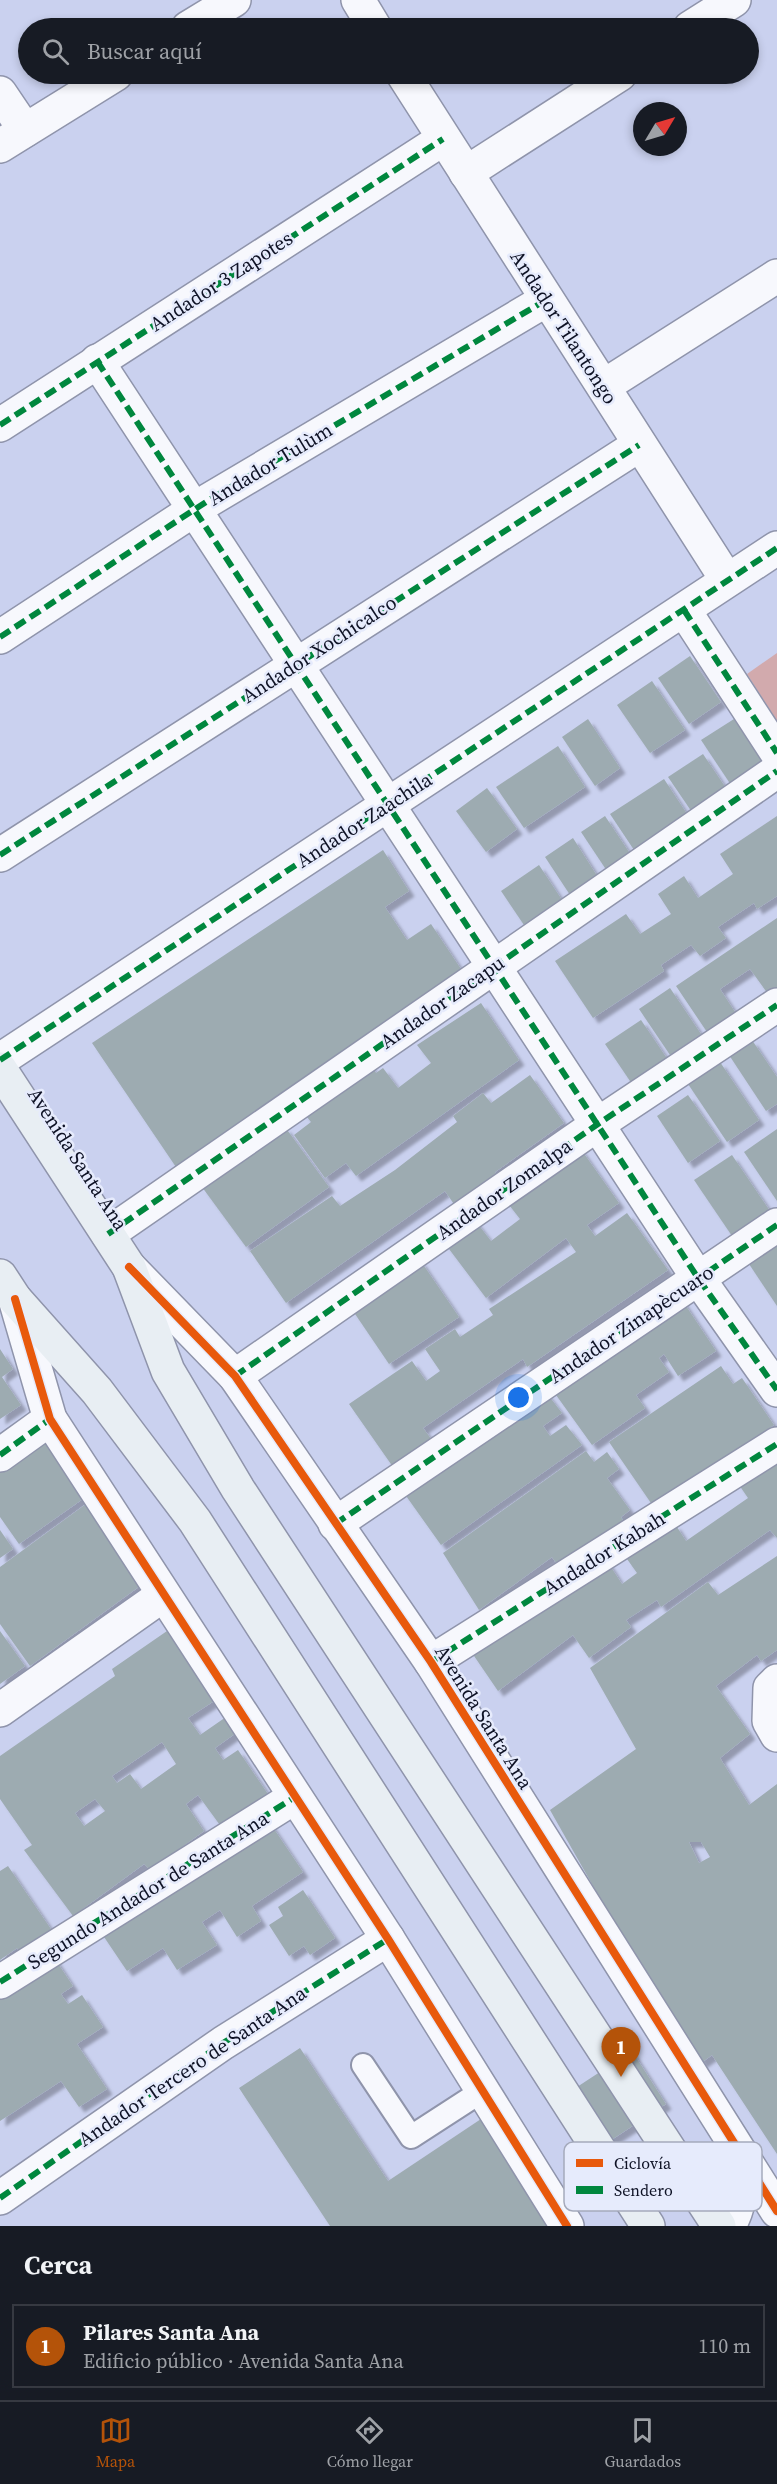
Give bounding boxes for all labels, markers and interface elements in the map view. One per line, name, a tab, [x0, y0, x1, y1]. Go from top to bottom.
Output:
search box	[18, 18, 759, 84]
icon: search	[39, 35, 72, 68]
text: Buscar aquí	[87, 36, 202, 66]
north arrow	[633, 102, 687, 156]
street label: Andador 3 Zapotes	[144, 224, 298, 338]
street label: Andador Tilantongo	[504, 245, 624, 409]
street label: Andador Tulùm	[203, 416, 337, 512]
street label: Andador Xochicalco	[236, 588, 402, 710]
street label: Andador Zaachila	[291, 765, 438, 874]
street label: Andador Zacapu	[374, 949, 510, 1055]
street label: Avenida Santa Ana	[21, 1082, 135, 1237]
street label: Andador Zomalpa	[431, 1131, 578, 1246]
street label: Andador Zinapècuaro	[543, 1258, 719, 1390]
your location	[504, 1383, 533, 1412]
street label: Andador Kabah	[538, 1504, 670, 1602]
street label: Avenida Santa Ana	[428, 1639, 540, 1795]
street label: Segundo Andador de Santa Ana	[22, 1804, 274, 1976]
street label: Andador Tercero de Santa Ana	[72, 1978, 313, 2153]
pin: 1	[602, 2028, 640, 2077]
legend	[564, 2142, 762, 2211]
text: Ciclovía	[614, 2152, 672, 2174]
text: Sendero	[614, 2179, 673, 2201]
text: Cerca	[24, 2247, 92, 2283]
text: Pilares Santa Ana	[83, 2317, 259, 2347]
text: 1	[40, 2332, 51, 2360]
text: 110 m	[698, 2332, 751, 2360]
text: Edificio público · Avenida Santa Ana	[83, 2347, 404, 2375]
tab: Mapa	[96, 2414, 135, 2472]
tab: Cómo llegar	[327, 2414, 413, 2472]
tab: Guardados	[604, 2414, 681, 2472]

